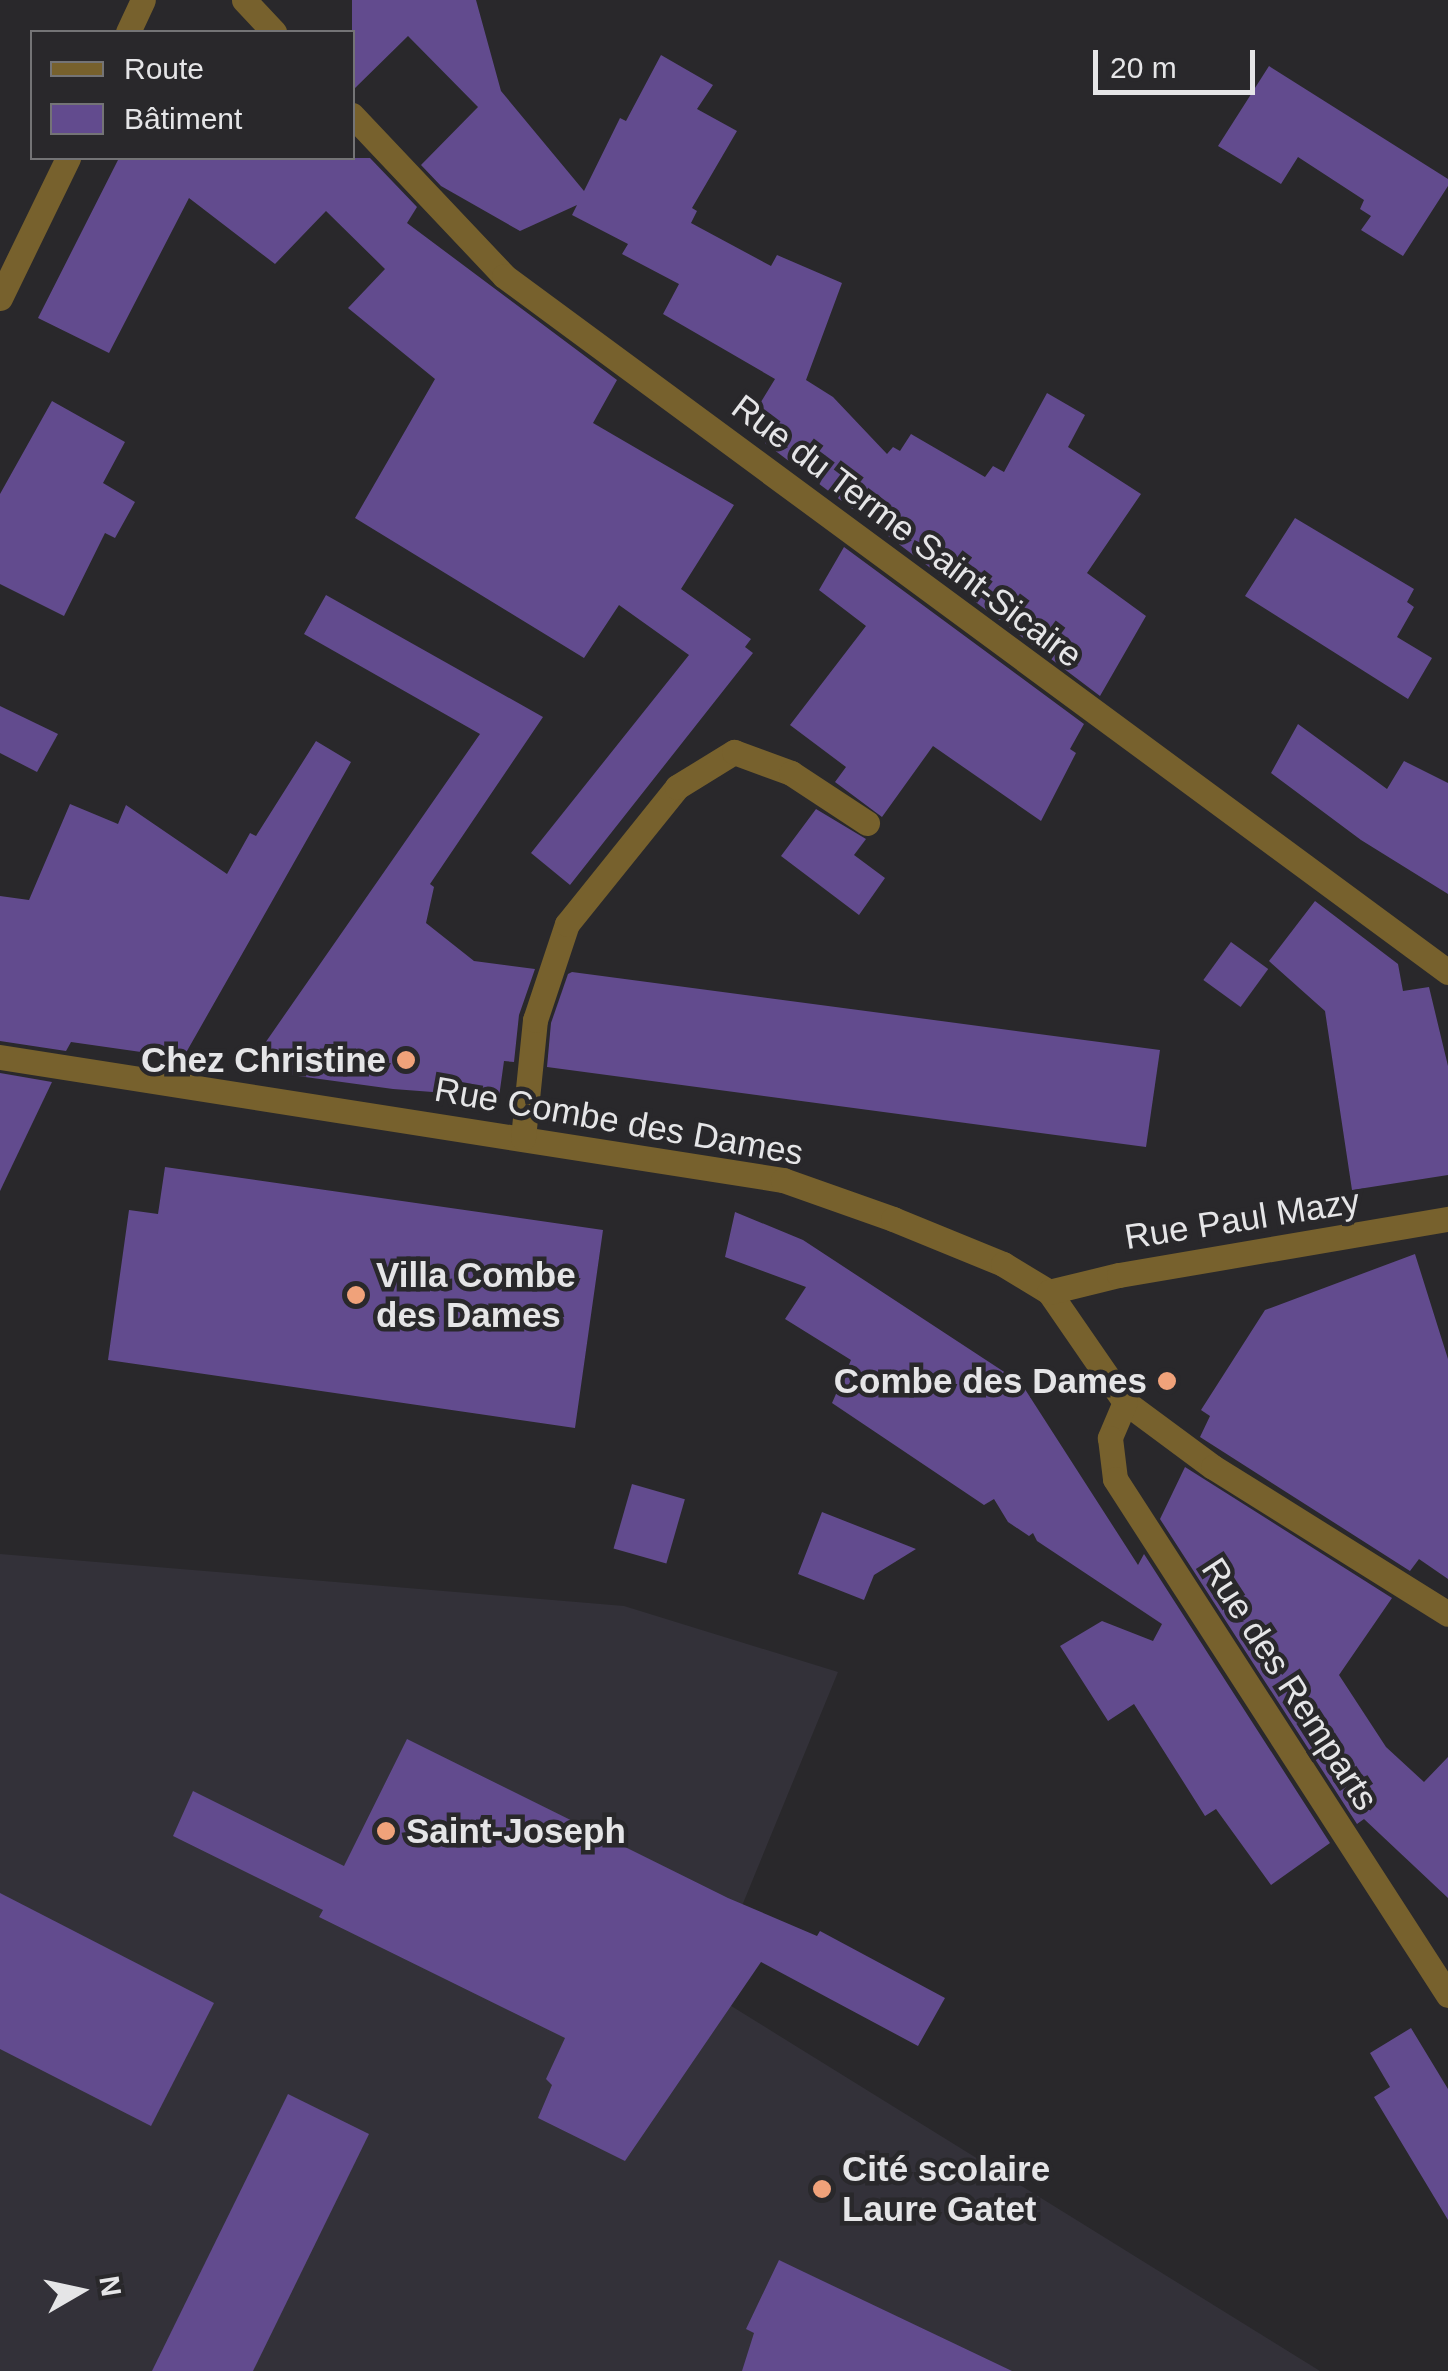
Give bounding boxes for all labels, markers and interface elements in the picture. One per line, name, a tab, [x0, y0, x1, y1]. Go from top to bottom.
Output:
legend	[30, 30, 355, 160]
scale bar	[1098, 30, 1260, 92]
text: 20 m	[1110, 51, 1177, 84]
text: Route	[124, 52, 204, 85]
text: Bâtiment	[124, 102, 242, 135]
street label: Rue du Terme Saint-Sicaire	[723, 385, 1091, 677]
place label: Chez Christine	[141, 1039, 386, 1081]
marker: Chez Christine	[395, 1049, 417, 1071]
street label: Rue Combe des Dames	[431, 1068, 807, 1174]
street label: Rue Paul Mazy	[1122, 1180, 1362, 1258]
place label: Villa Combe des Dames	[376, 1254, 576, 1336]
marker: Villa Combe des Dames	[345, 1284, 367, 1306]
place label: Combe des Dames	[834, 1360, 1147, 1402]
marker: Combe des Dames	[1156, 1370, 1178, 1392]
street label: Rue des Remparts	[1193, 1550, 1387, 1818]
place label: Saint-Joseph	[406, 1810, 626, 1852]
marker: Saint-Joseph	[375, 1820, 397, 1842]
place label: Cité scolaire Laure Gatet	[842, 2148, 1050, 2230]
marker: Cité scolaire Laure Gatet	[811, 2178, 833, 2200]
north arrow	[30, 2241, 130, 2341]
text: N	[93, 2274, 127, 2299]

